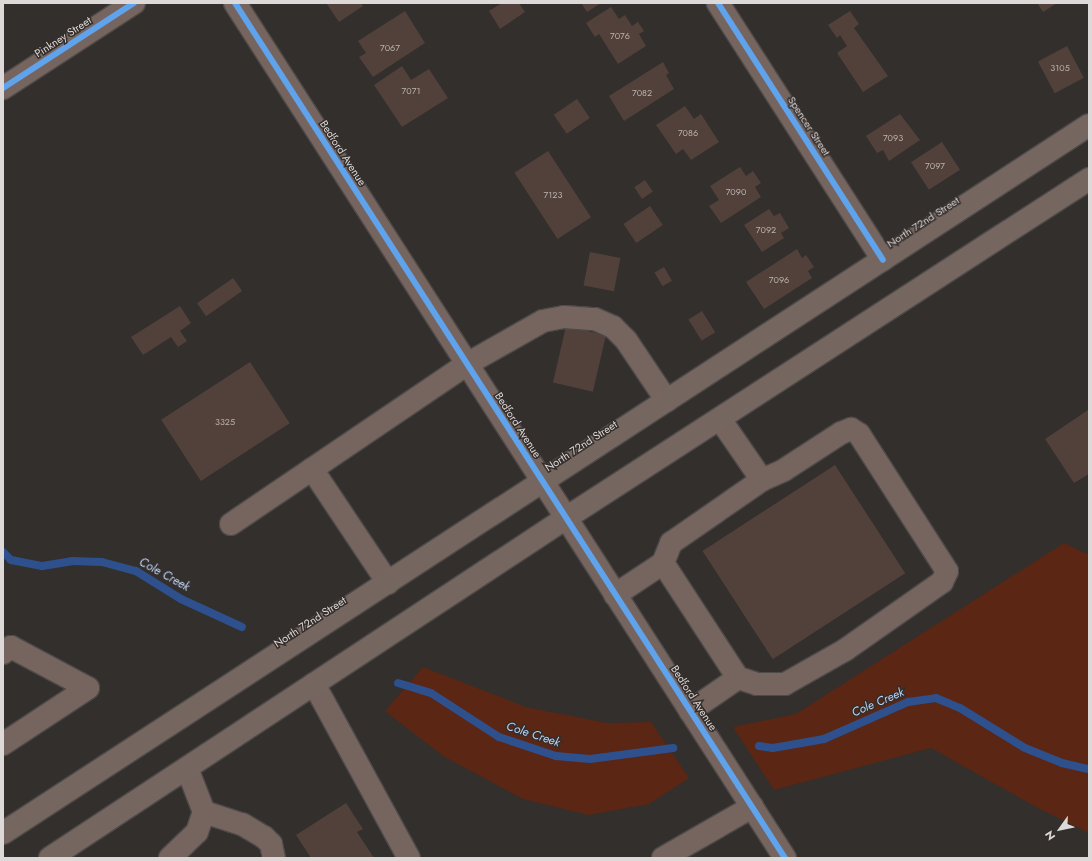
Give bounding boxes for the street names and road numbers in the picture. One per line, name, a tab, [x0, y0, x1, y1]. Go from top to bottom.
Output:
street label: Pinkney Street	[32, 14, 94, 60]
street label: Spencer Street	[785, 94, 833, 158]
street label: Bedford Avenue	[317, 118, 369, 188]
street label: North 72nd Street	[884, 194, 962, 250]
street label: Bedford Avenue	[492, 390, 544, 460]
street label: North 72nd Street	[542, 418, 620, 474]
street label: North 72nd Street	[271, 594, 349, 650]
street label: Bedford Avenue	[668, 663, 720, 733]

